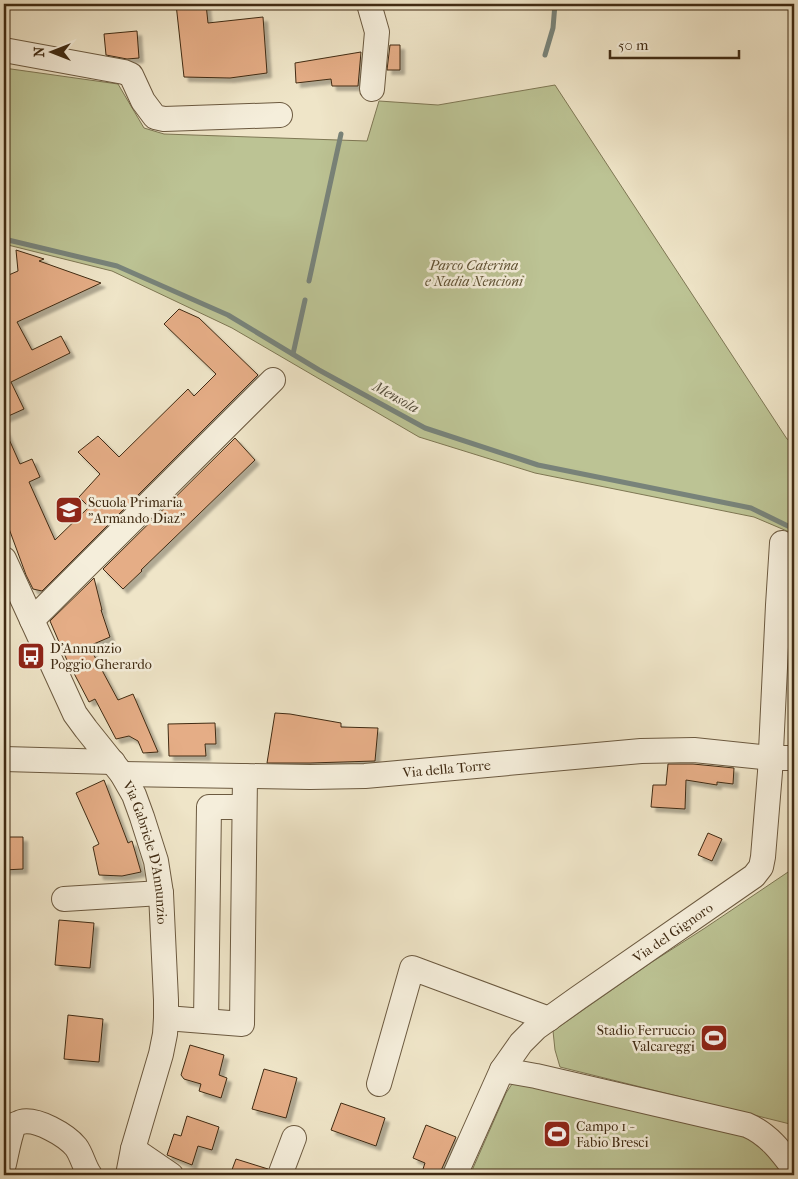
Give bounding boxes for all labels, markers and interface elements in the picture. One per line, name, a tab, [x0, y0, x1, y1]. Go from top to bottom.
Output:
north arrow	[28, 28, 78, 78]
scale bar	[610, 28, 739, 60]
text: 50 m	[618, 36, 649, 54]
text: N	[31, 46, 48, 57]
park label: Parco Caterina e Nadia Nencioni	[425, 257, 524, 290]
water label: Mensola	[369, 377, 422, 417]
place label: Scuola Primaria "Armando Diaz"	[88, 494, 186, 527]
school or university icon: Scuola Primaria "Armando Diaz"	[54, 495, 84, 525]
place label: D'Annunzio Poggio Gherardo	[50, 640, 152, 673]
bus stop icon: D'Annunzio Poggio Gherardo	[16, 641, 46, 671]
street label: Via della Torre	[401, 756, 492, 781]
street label: Via Gabriele D'Annunzio	[119, 777, 171, 925]
street label: Via del Gignoro	[628, 899, 716, 967]
place label: Stadio Ferruccio Valcareggi	[597, 1022, 695, 1055]
sports icon: Stadio Ferruccio Valcareggi	[699, 1023, 729, 1053]
place label: Campo 1 - Fabio Bresci	[576, 1118, 649, 1151]
sports icon: Campo 1 - Fabio Bresci	[542, 1119, 572, 1149]

